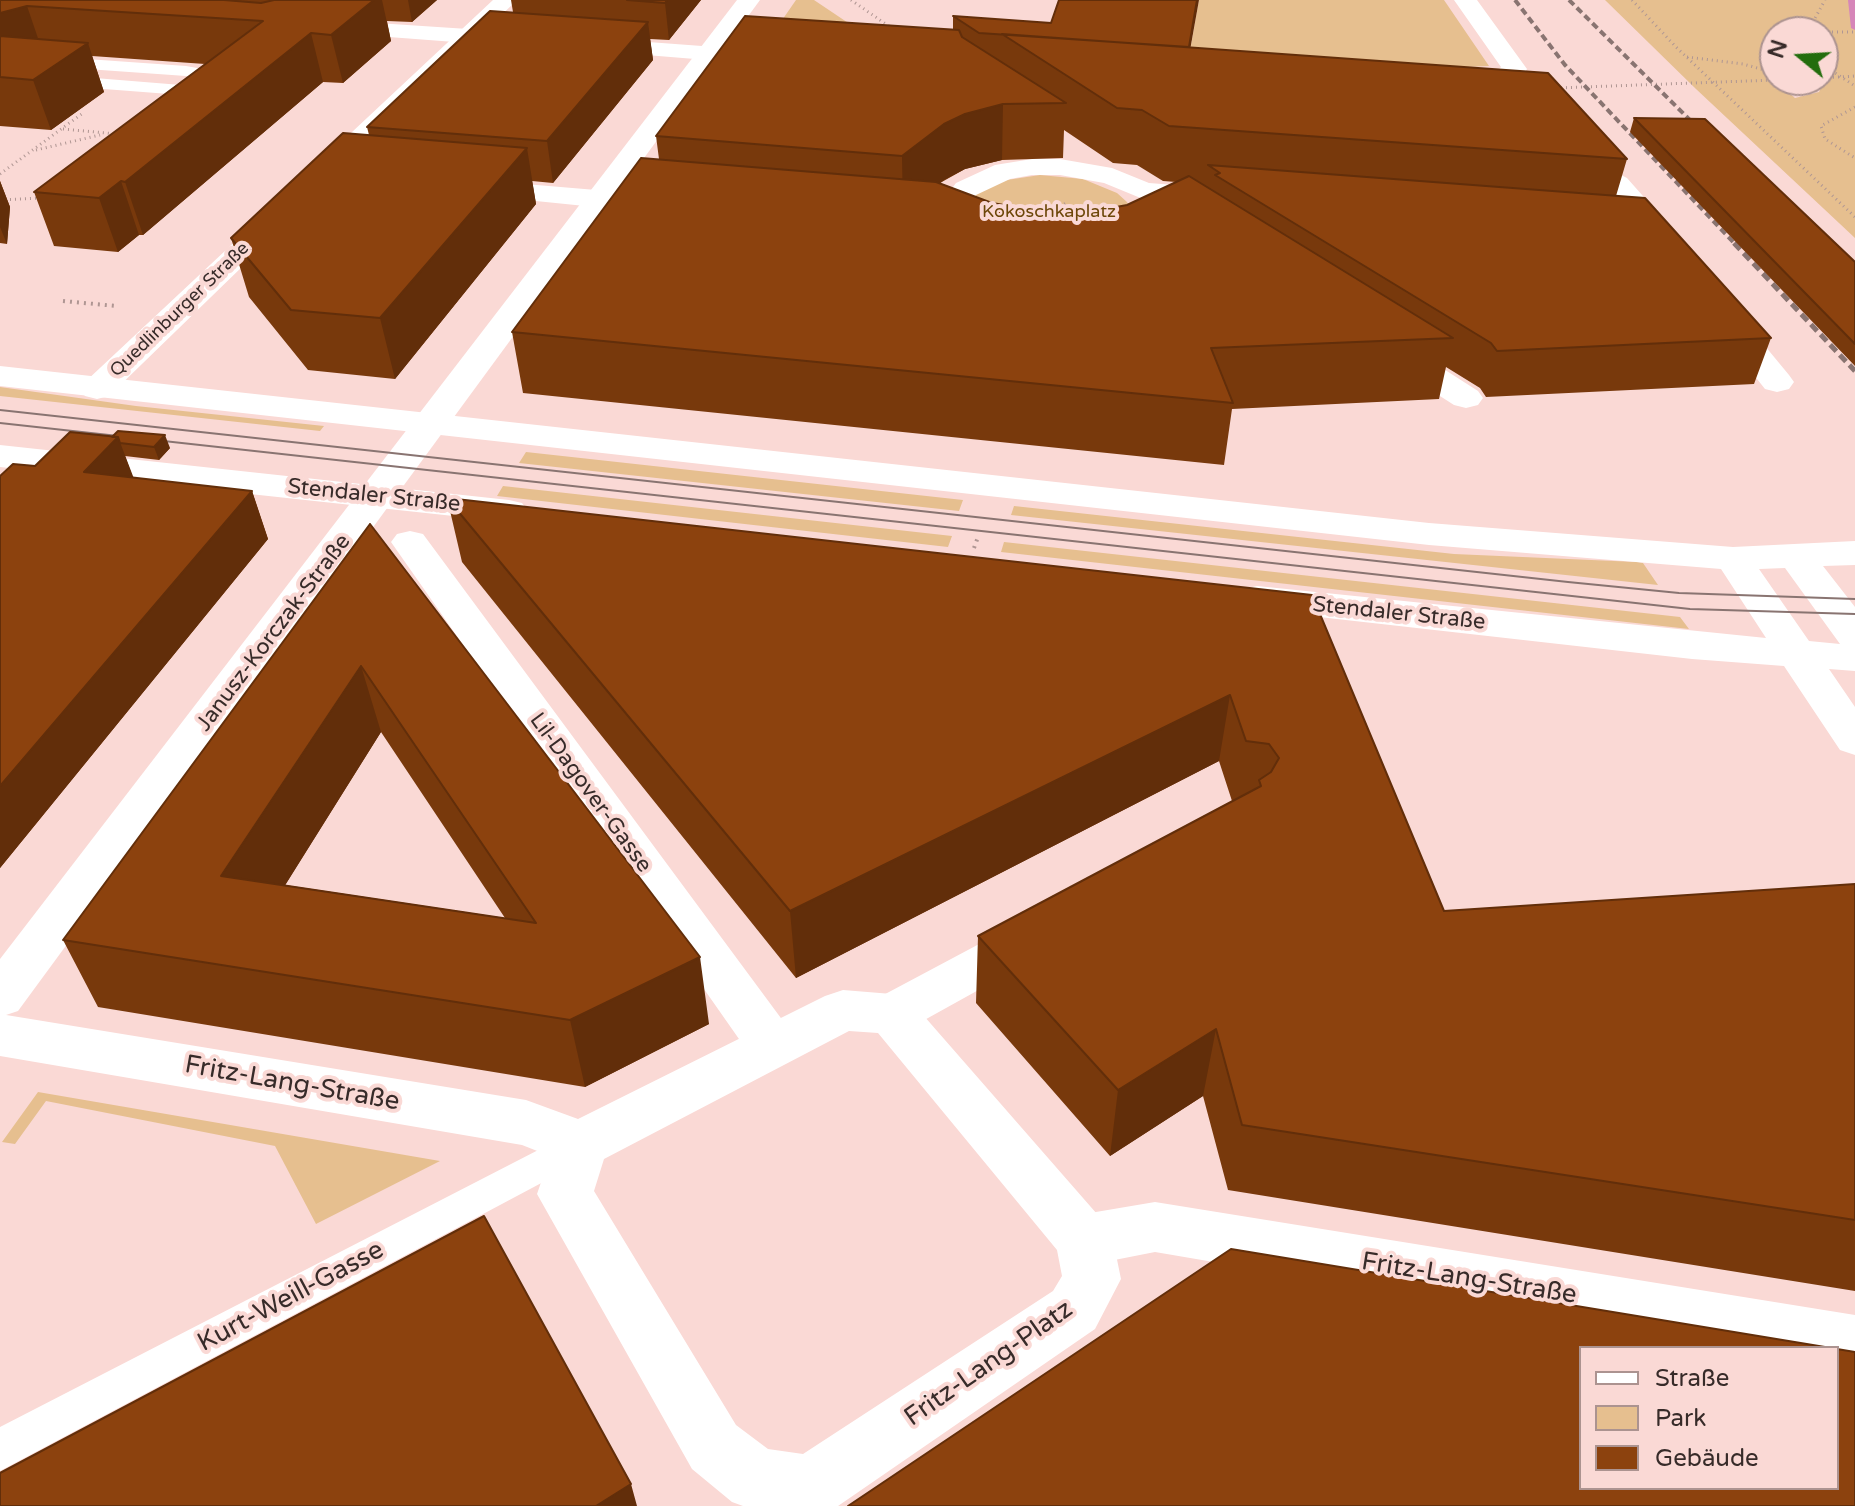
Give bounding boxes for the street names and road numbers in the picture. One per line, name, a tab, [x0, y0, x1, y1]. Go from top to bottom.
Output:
street label: Quedlinburger Straße	[106, 238, 254, 382]
street label: Stendaler Straße	[286, 474, 462, 518]
street label: Janusz-Korczak-Straße	[191, 529, 357, 737]
street label: Stendaler Straße	[1311, 592, 1487, 636]
street label: Lil-Dagover-Gasse	[523, 708, 657, 878]
street label: Fritz-Lang-Straße	[182, 1050, 402, 1118]
street label: Kurt-Weill-Gasse	[193, 1235, 389, 1359]
street label: Fritz-Lang-Straße	[1359, 1247, 1579, 1311]
street label: Fritz-Lang-Platz	[899, 1294, 1079, 1434]

